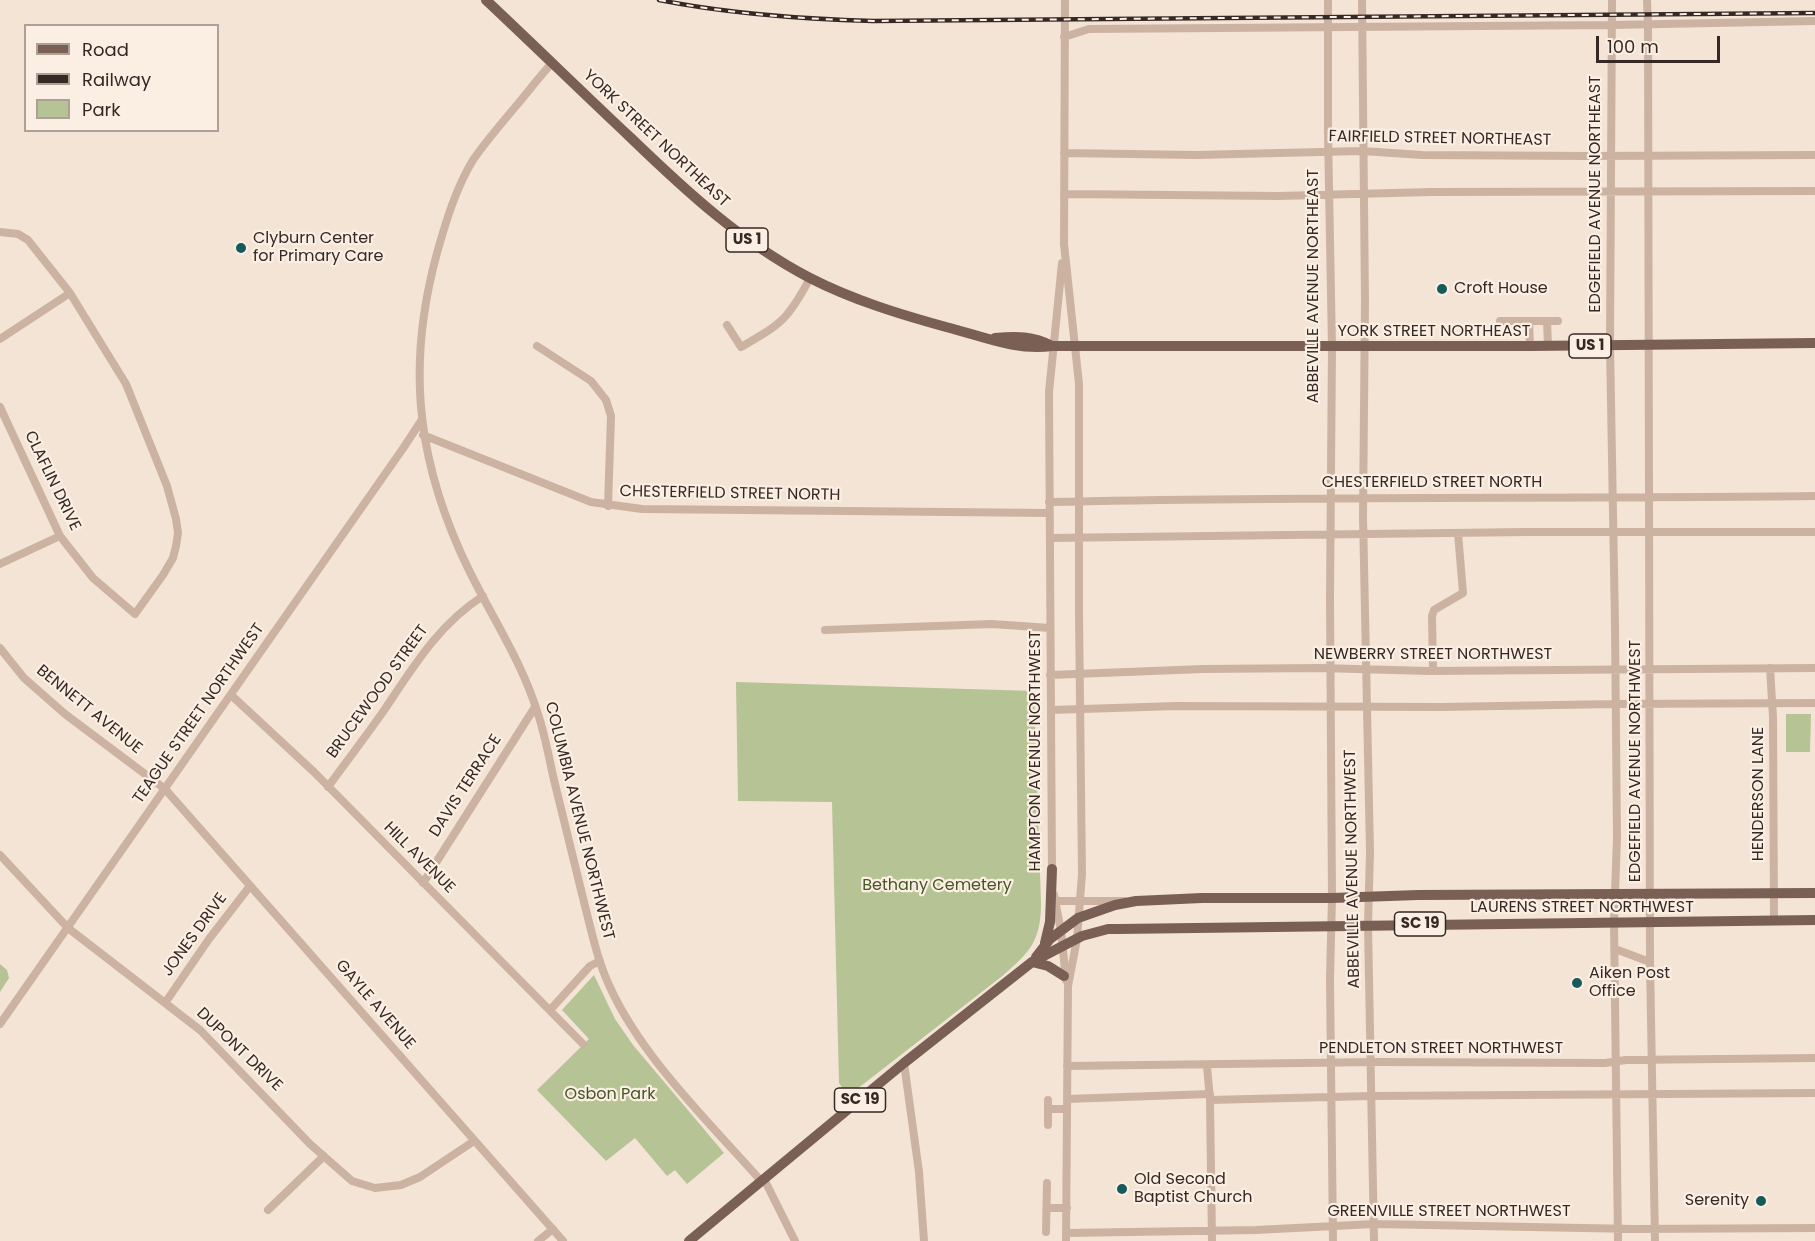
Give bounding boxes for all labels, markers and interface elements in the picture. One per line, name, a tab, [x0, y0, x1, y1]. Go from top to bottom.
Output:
legend	[24, 24, 219, 132]
scale bar	[1599, 24, 1724, 62]
text: 100 m	[1607, 34, 1659, 59]
text: Road	[82, 37, 129, 62]
street label: YORK STREET NORTHEAST	[579, 66, 733, 212]
text: Railway	[82, 67, 151, 92]
street label: EDGEFIELD AVENUE NORTHEAST	[1586, 75, 1606, 313]
text: Park	[82, 97, 121, 122]
street label: FAIRFIELD STREET NORTHEAST	[1329, 127, 1551, 151]
street label: ABBEVILLE AVENUE NORTHEAST	[1304, 169, 1324, 403]
road number: US 1	[726, 228, 768, 252]
place label: Clyburn Center for Primary Care	[253, 229, 384, 267]
marker: Clyburn Center for Primary Care	[234, 241, 248, 255]
place label: Croft House	[1454, 279, 1548, 299]
marker: Croft House	[1435, 282, 1449, 296]
street label: YORK STREET NORTHEAST	[1338, 322, 1530, 342]
road number: US 1	[1569, 334, 1611, 358]
street label: CLAFLIN DRIVE	[20, 428, 84, 534]
street label: CHESTERFIELD STREET NORTH	[1322, 473, 1542, 493]
street label: CHESTERFIELD STREET NORTH	[619, 482, 841, 506]
street label: TEAGUE STREET NORTHWEST	[129, 620, 269, 808]
street label: BRUCEWOOD STREET	[323, 622, 433, 762]
street label: HAMPTON AVENUE NORTHWEST	[1026, 630, 1046, 872]
street label: EDGEFIELD AVENUE NORTHWEST	[1626, 640, 1646, 882]
street label: NEWBERRY STREET NORTHWEST	[1314, 645, 1552, 665]
street label: BENNETT AVENUE	[32, 662, 146, 758]
street label: COLUMBIA AVENUE NORTHWEST	[540, 700, 618, 942]
street label: HENDERSON LANE	[1749, 727, 1769, 861]
street label: DAVIS TERRACE	[426, 731, 506, 841]
street label: ABBEVILLE AVENUE NORTHWEST	[1341, 749, 1365, 989]
street label: HILL AVENUE	[379, 818, 459, 898]
park label: Bethany Cemetery	[862, 876, 1012, 896]
street label: JONES DRIVE	[158, 890, 232, 980]
street label: LAURENS STREET NORTHWEST	[1470, 898, 1694, 918]
road number: SC 19	[1394, 912, 1446, 936]
street label: GAYLE AVENUE	[331, 956, 419, 1054]
place label: Aiken Post Office	[1589, 964, 1670, 1002]
marker: Aiken Post Office	[1570, 976, 1584, 990]
street label: DUPONT DRIVE	[192, 1004, 286, 1096]
street label: PENDLETON STREET NORTHWEST	[1319, 1039, 1563, 1059]
park label: Osbon Park	[565, 1085, 655, 1105]
road number: SC 19	[834, 1088, 886, 1112]
place label: Old Second Baptist Church	[1134, 1170, 1252, 1208]
marker: Old Second Baptist Church	[1115, 1182, 1129, 1196]
place label: Serenity	[1685, 1191, 1749, 1211]
marker: Serenity	[1754, 1194, 1768, 1208]
street label: GREENVILLE STREET NORTHWEST	[1327, 1202, 1571, 1222]

